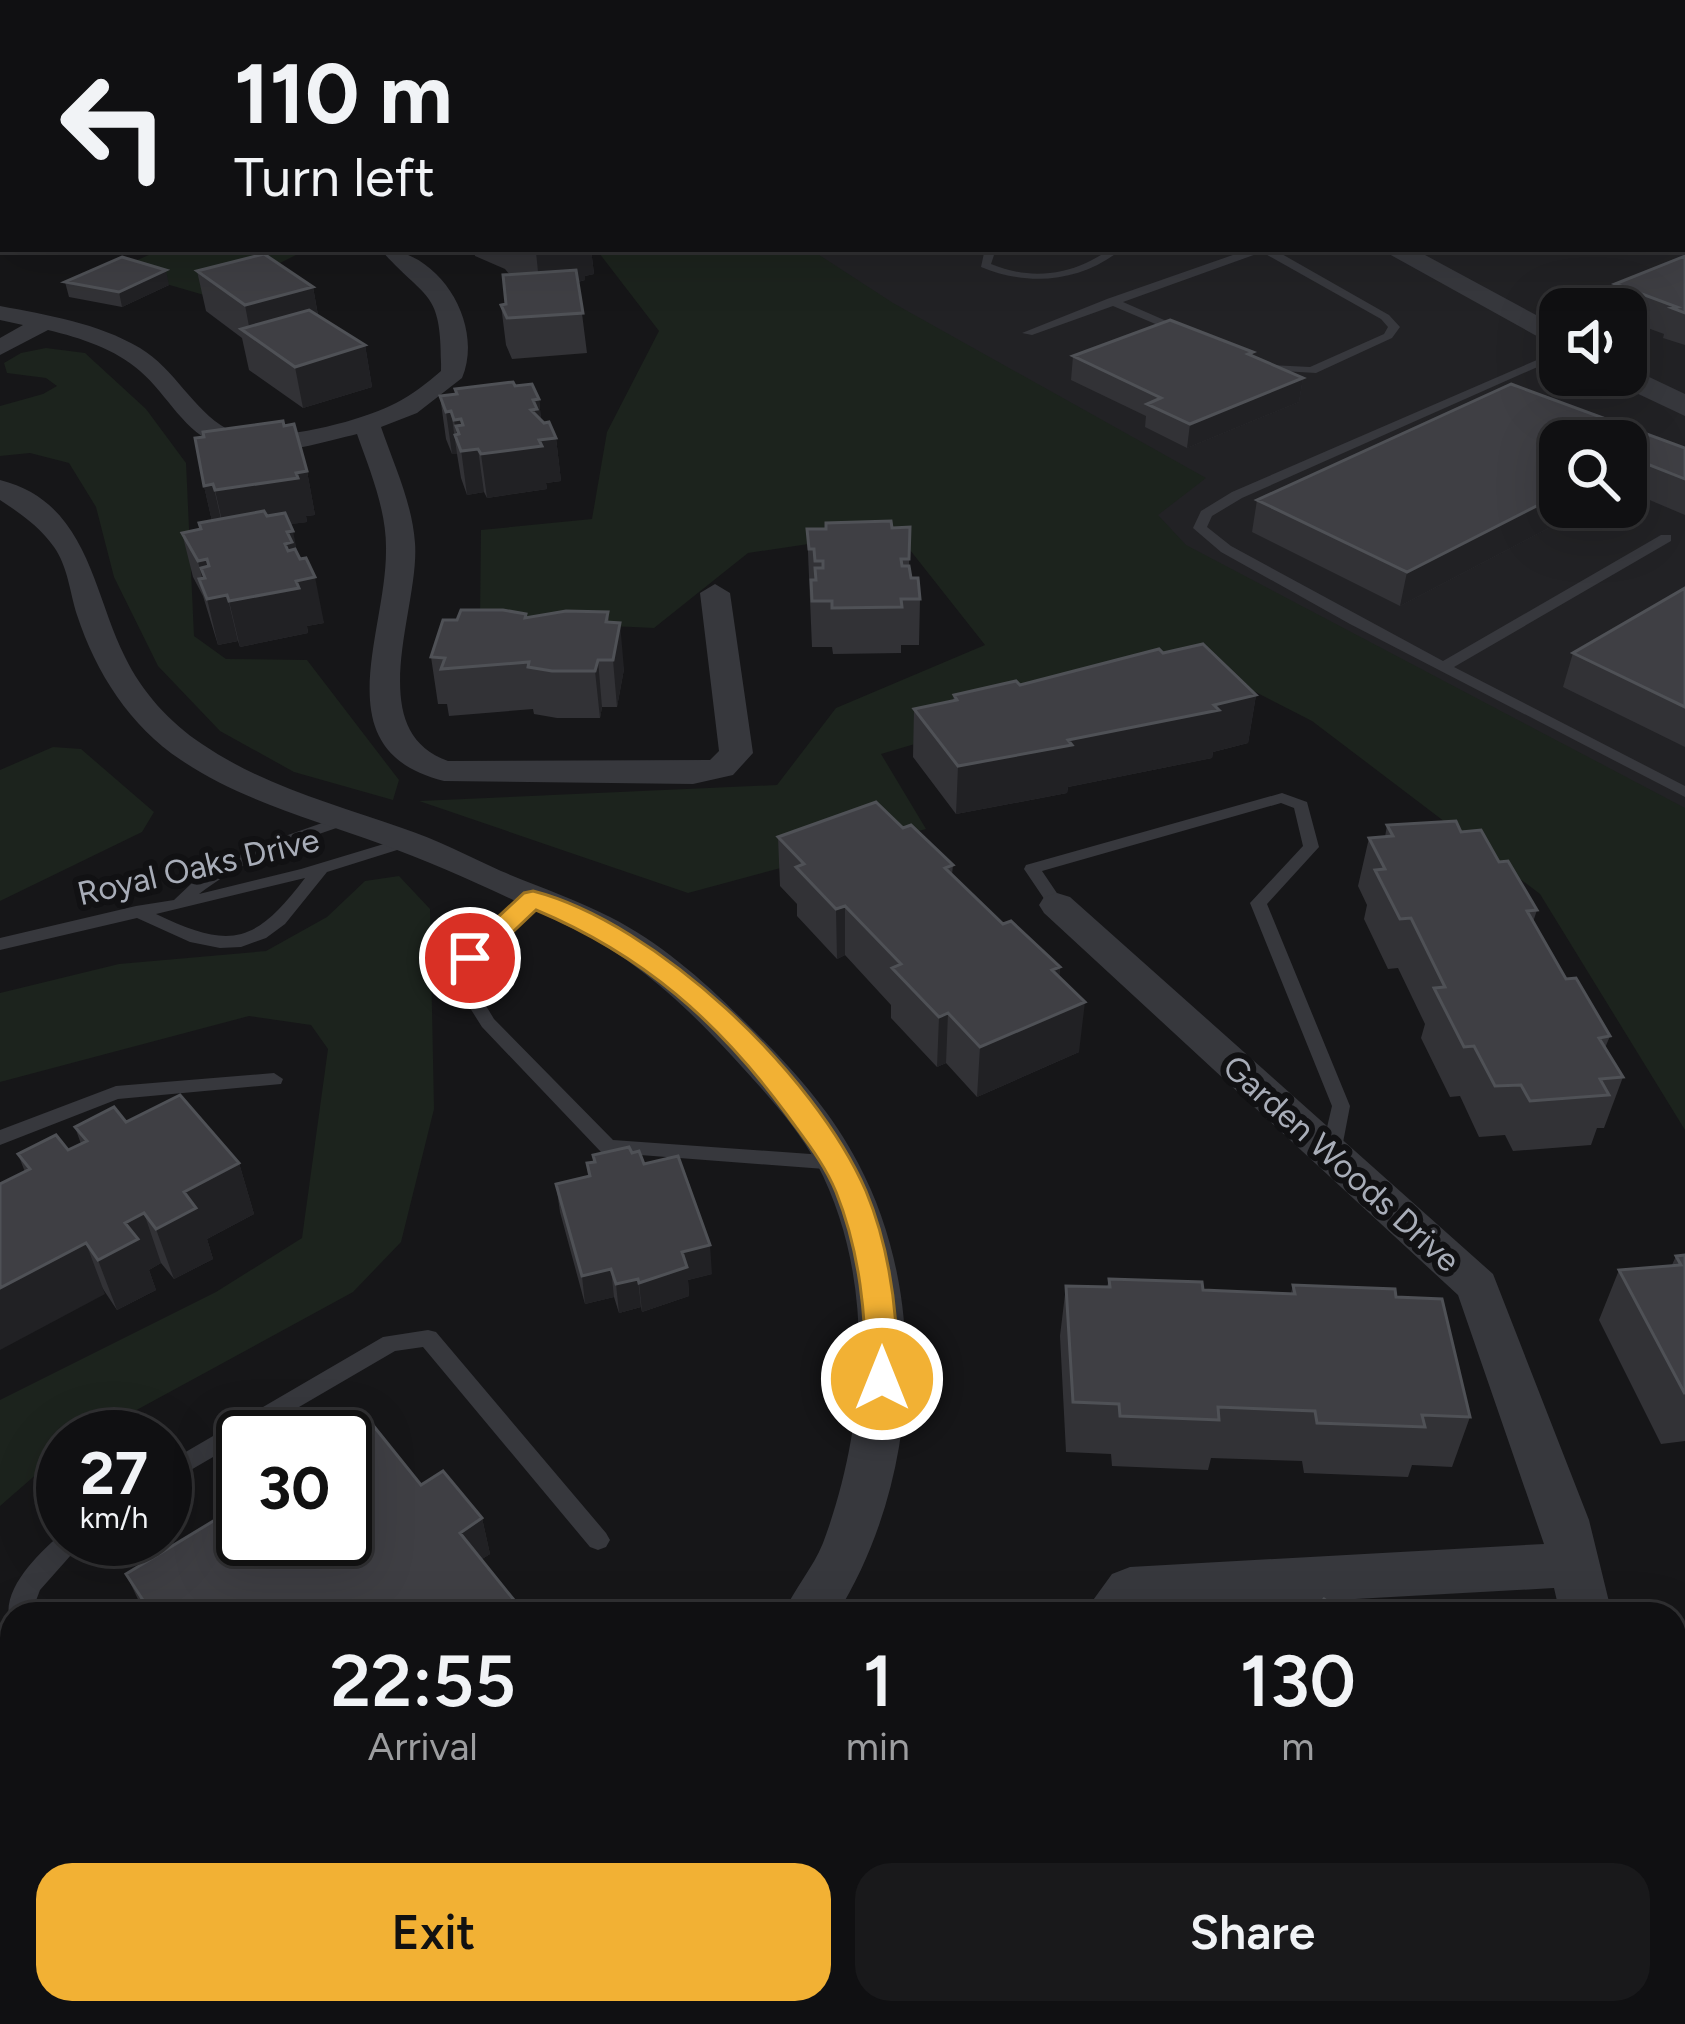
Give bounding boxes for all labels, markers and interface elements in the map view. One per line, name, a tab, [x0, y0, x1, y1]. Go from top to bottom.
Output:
text: 110 m	[234, 43, 453, 144]
icon: left	[36, 48, 192, 204]
text: Turn left	[234, 145, 435, 210]
map controls	[1539, 288, 1647, 528]
button: sound	[1539, 288, 1647, 396]
button: search	[1539, 420, 1647, 528]
street label: Royal Oaks Drive	[73, 820, 323, 913]
pin	[419, 907, 521, 1009]
icon: arrive	[437, 925, 503, 991]
street label: Garden Woods Drive	[1215, 1047, 1468, 1280]
position arrow	[819, 1316, 945, 1442]
speed limit sign: 30	[216, 1410, 372, 1566]
text: 27	[80, 1437, 148, 1509]
text: km/h	[80, 1499, 148, 1536]
text: 22:55	[330, 1638, 516, 1724]
text: 1	[863, 1638, 893, 1724]
text: 130	[1240, 1638, 1356, 1724]
text: Arrival	[368, 1723, 478, 1770]
text: min	[846, 1723, 910, 1770]
text: m	[1281, 1723, 1314, 1770]
button: Exit	[36, 1863, 831, 2001]
button: Share	[855, 1863, 1650, 2001]

